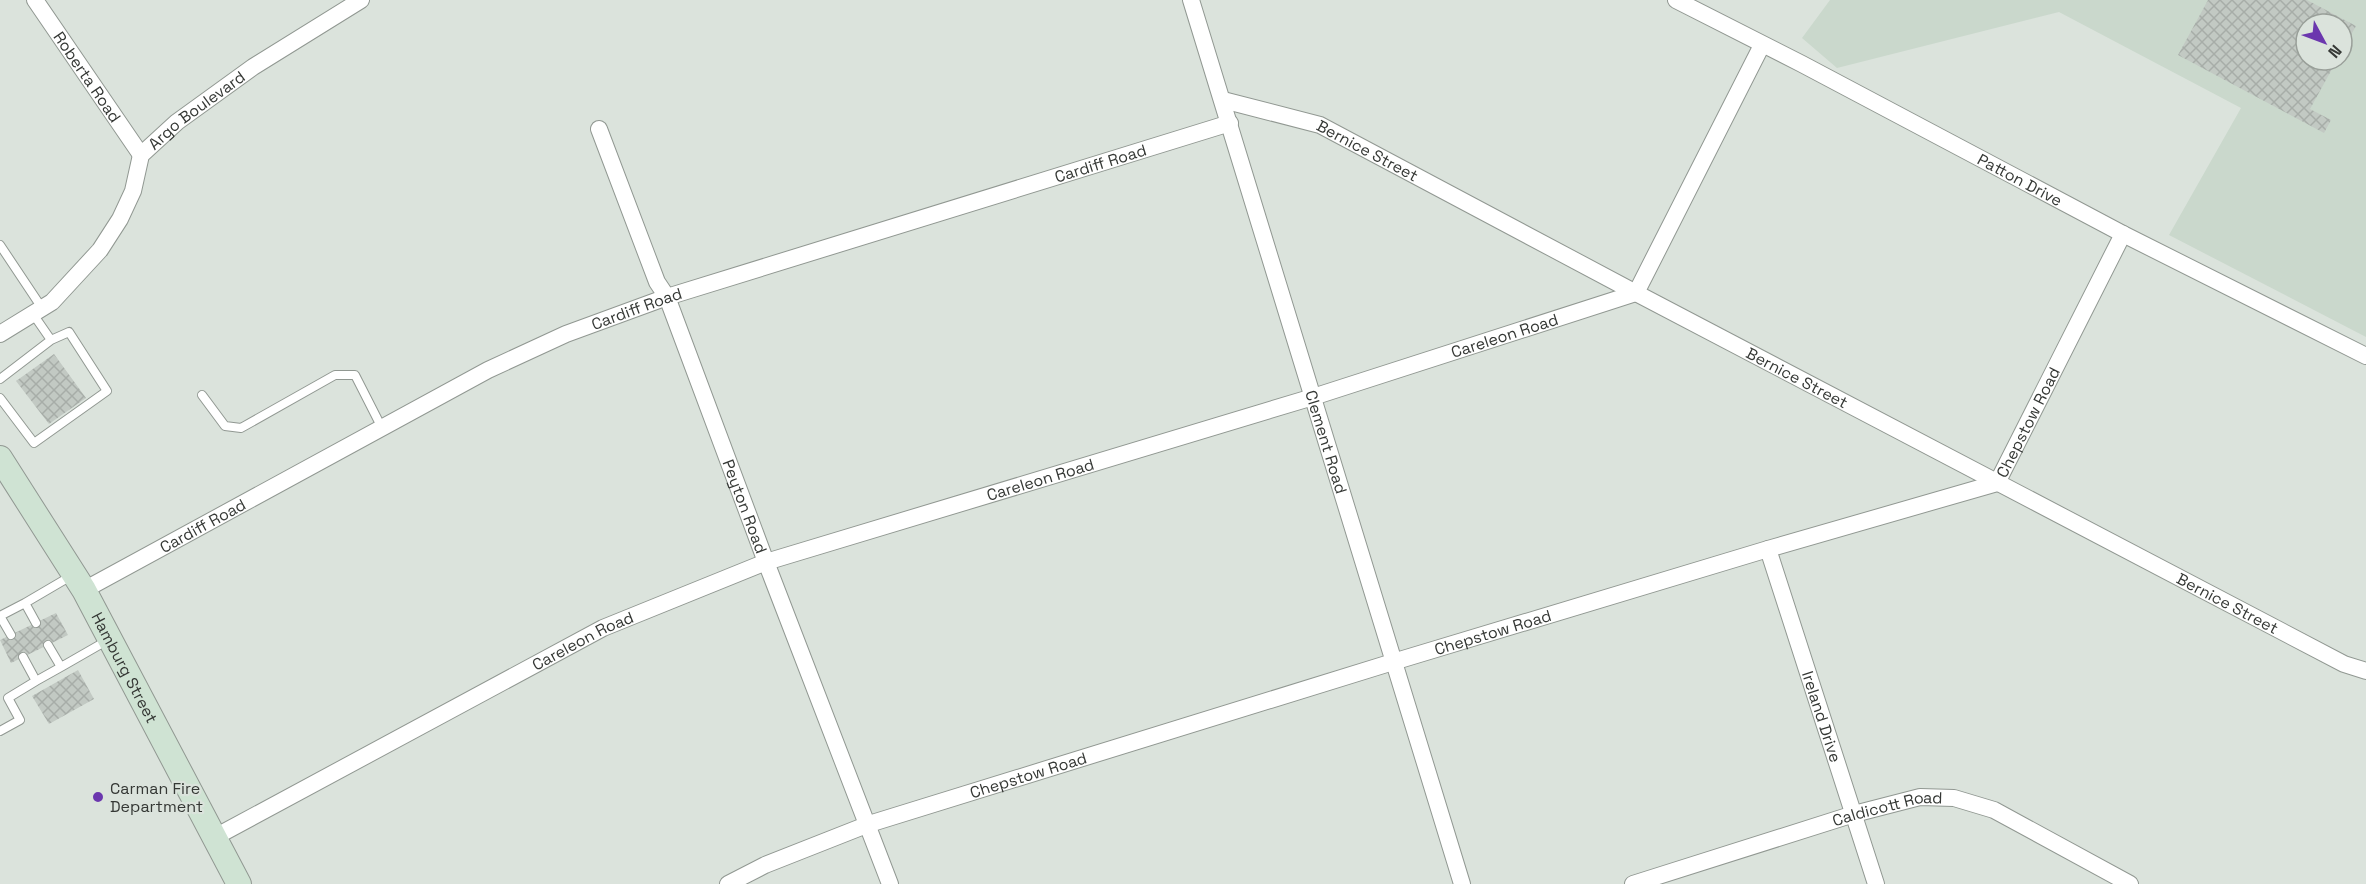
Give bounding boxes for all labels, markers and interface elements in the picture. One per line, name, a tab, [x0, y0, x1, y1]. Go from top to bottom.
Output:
north arrow	[2294, 12, 2354, 72]
street label: Roberta Road	[49, 27, 126, 126]
text: N	[2323, 41, 2346, 62]
street label: Argo Boulevard	[143, 66, 249, 154]
street label: Bernice Street	[1313, 115, 1422, 186]
street label: Cardiff Road	[1052, 139, 1149, 187]
street label: Patton Drive	[1974, 148, 2066, 211]
street label: Cardiff Road	[588, 283, 684, 334]
street label: Careleon Road	[1448, 308, 1561, 362]
street label: Bernice Street	[1743, 342, 1852, 413]
street label: Chepstow Road	[1991, 363, 2065, 481]
street label: Clement Road	[1301, 387, 1352, 496]
street label: Careleon Road	[984, 453, 1097, 505]
street label: Peyton Road	[718, 456, 772, 556]
street label: Cardiff Road	[156, 493, 249, 557]
street label: Bernice Street	[2173, 568, 2282, 638]
street label: Chepstow Road	[1432, 604, 1554, 659]
street label: Careleon Road	[528, 606, 637, 675]
street label: Hamburg Street	[87, 608, 163, 727]
street label: Ireland Drive	[1797, 668, 1847, 765]
street label: Chepstow Road	[967, 747, 1089, 803]
place label: Carman Fire Department	[110, 778, 203, 817]
street label: Caldicott Road	[1830, 786, 1943, 831]
marker: Carman Fire Department	[91, 790, 105, 804]

